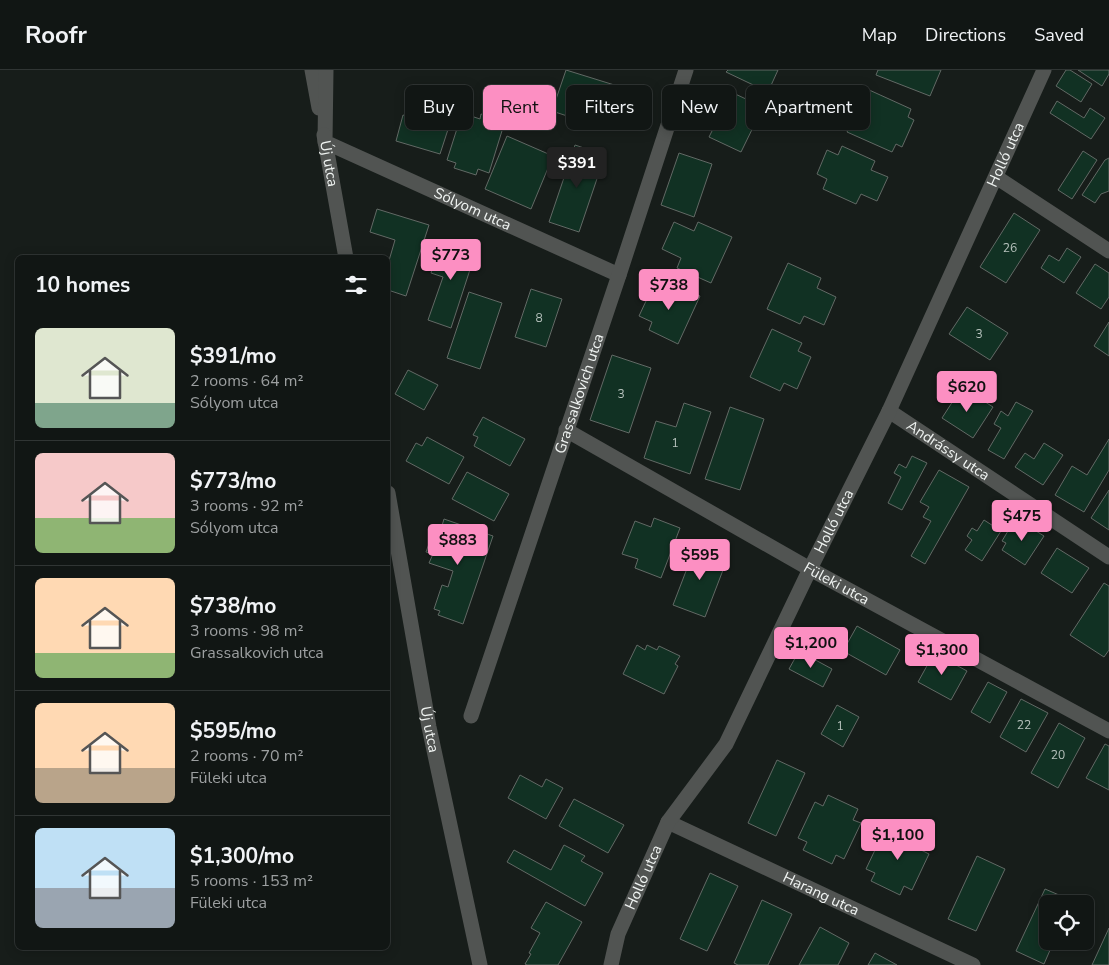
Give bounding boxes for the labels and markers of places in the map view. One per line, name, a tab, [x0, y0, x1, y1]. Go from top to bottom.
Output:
pin: $391	[547, 146, 607, 189]
pin: $773	[421, 238, 481, 281]
pin: $738	[639, 268, 699, 311]
pin: $620	[937, 370, 997, 413]
pin: $475	[992, 500, 1052, 542]
pin: $883	[428, 524, 488, 566]
pin: $595	[670, 538, 730, 581]
pin: $1,200	[770, 626, 852, 669]
pin: $1,300	[901, 634, 983, 676]
pin: $1,100	[857, 818, 939, 861]

